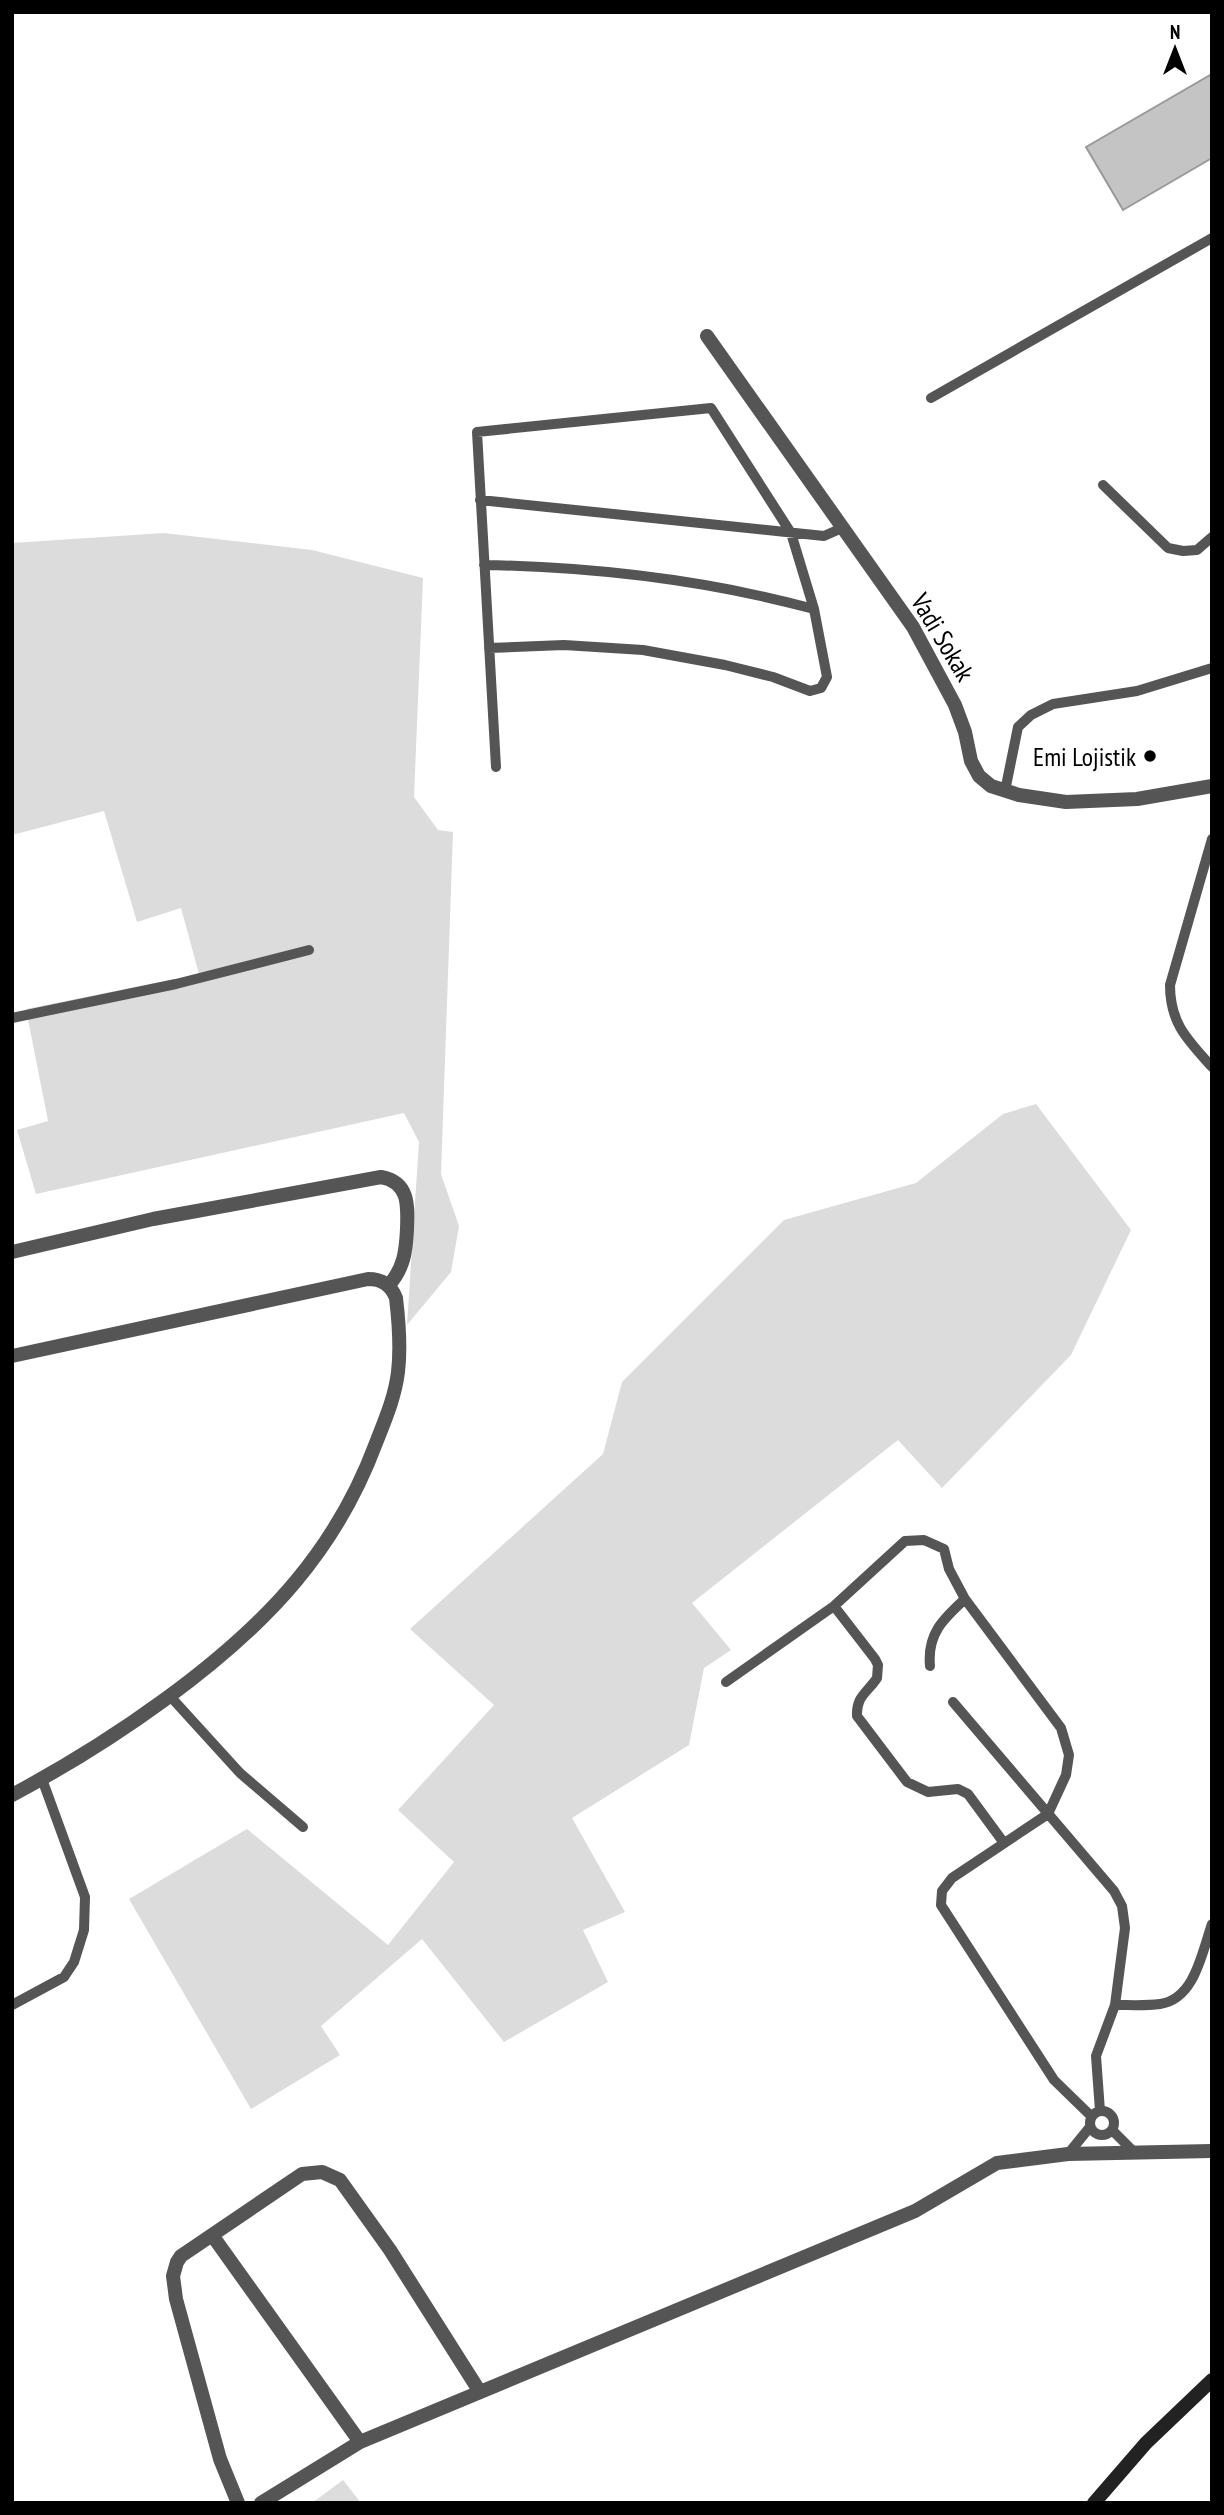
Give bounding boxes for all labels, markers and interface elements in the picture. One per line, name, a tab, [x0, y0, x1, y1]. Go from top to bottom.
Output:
north arrow	[1140, 14, 1210, 84]
text: N	[1170, 20, 1180, 44]
street label: Vadi Sokak	[903, 586, 982, 687]
place label: Emi Lojistik	[1033, 740, 1136, 773]
marker: Emi Lojistik	[1142, 748, 1158, 764]

